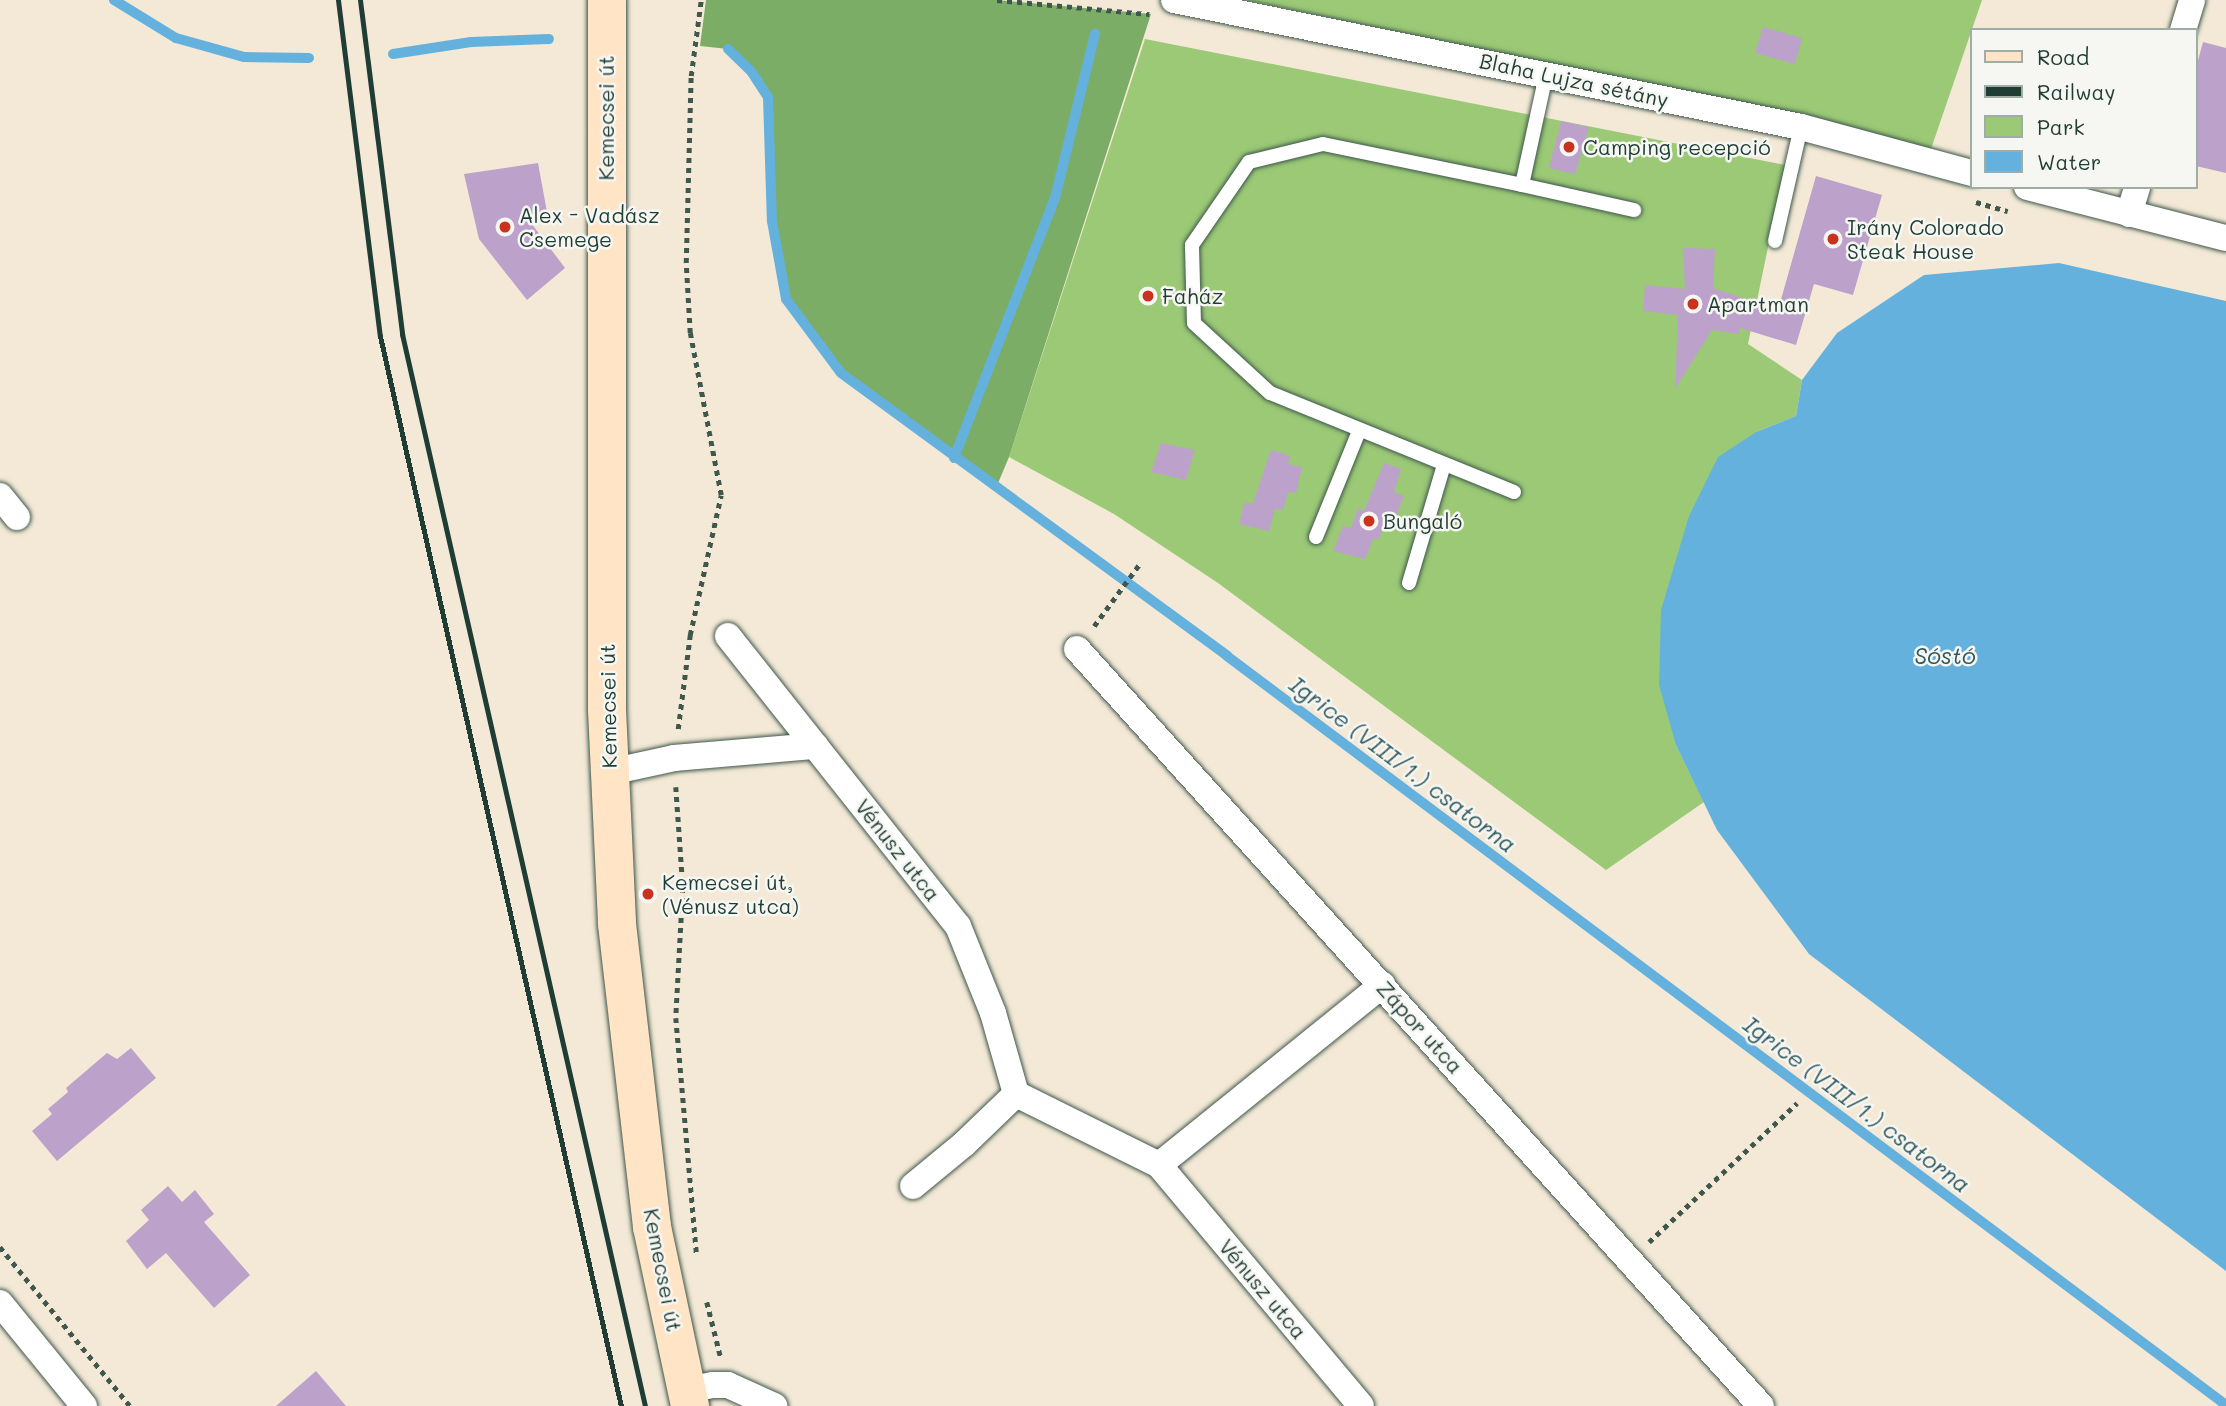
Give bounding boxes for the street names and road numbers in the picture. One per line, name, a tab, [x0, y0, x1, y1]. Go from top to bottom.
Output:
street label: Blaha Lujza sétány	[1477, 48, 1671, 112]
street label: Kemecsei út	[593, 56, 619, 180]
street label: Kemecsei út	[594, 643, 622, 769]
street label: Vénusz utca	[850, 794, 946, 906]
street label: Zápor utca	[1372, 975, 1468, 1079]
street label: Kemecsei út	[639, 1206, 687, 1334]
street label: Vénusz utca	[1214, 1234, 1312, 1344]

